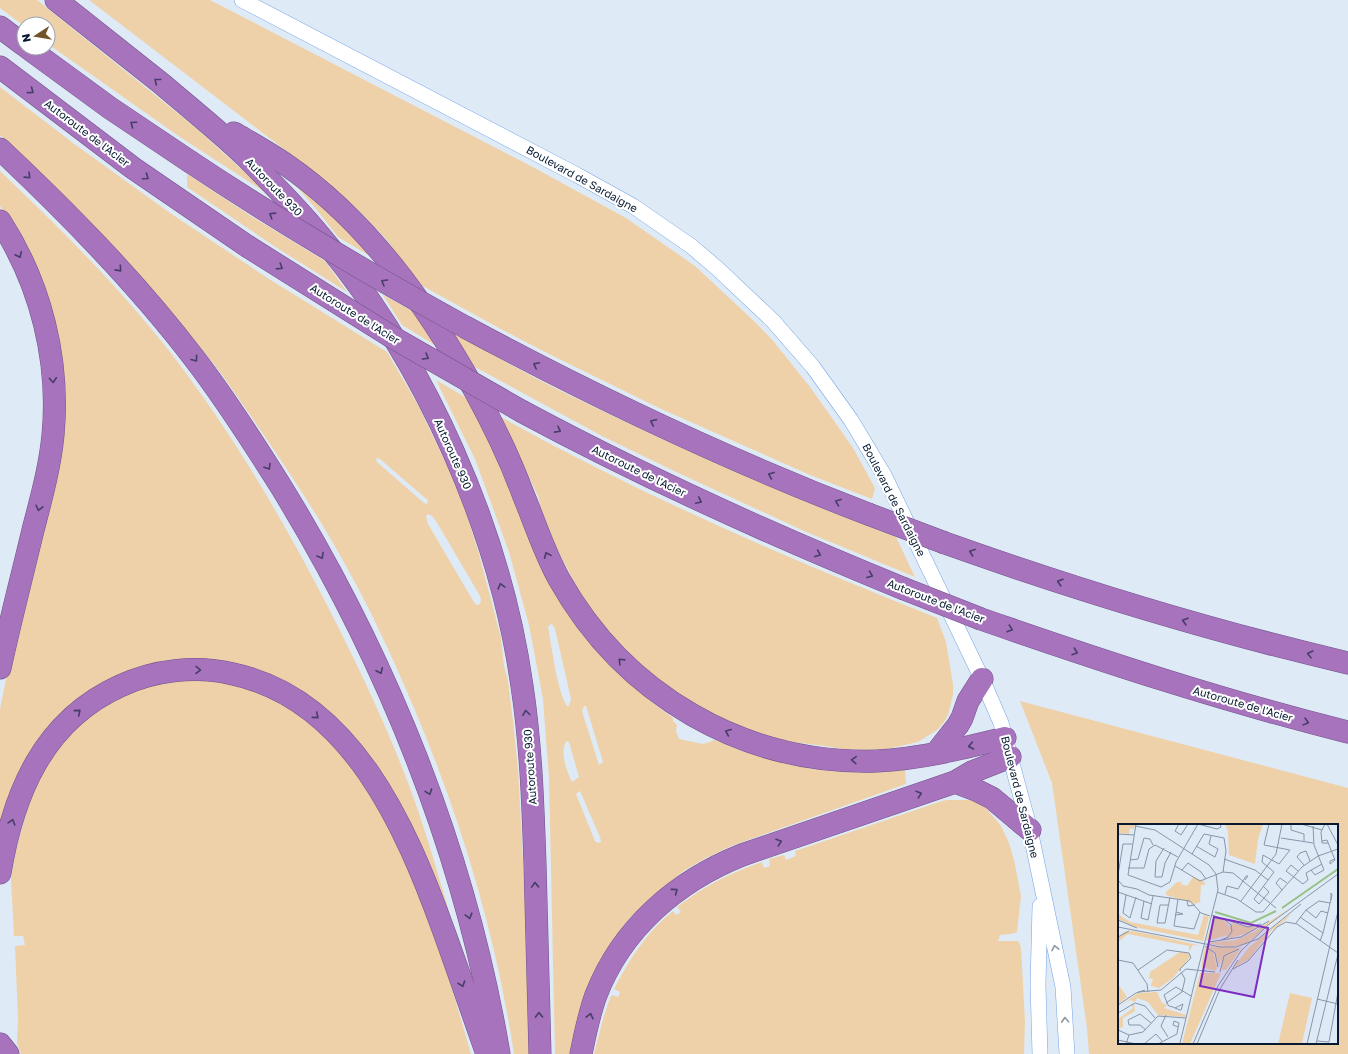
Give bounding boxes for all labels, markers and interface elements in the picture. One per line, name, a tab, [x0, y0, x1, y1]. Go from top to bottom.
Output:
north arrow	[16, 16, 56, 56]
text: N	[19, 33, 33, 44]
one-way arrow	[155, 79, 162, 86]
one-way arrow	[26, 87, 33, 94]
street label: Autoroute de l'Acier	[42, 96, 133, 169]
one-way arrow	[131, 122, 138, 129]
street label: Boulevard de Sardaigne	[524, 143, 640, 215]
street label: Autoroute 930	[243, 155, 305, 219]
one-way arrow	[23, 171, 31, 179]
one-way arrow	[142, 172, 149, 179]
one-way arrow	[269, 213, 276, 220]
one-way arrow	[14, 251, 22, 259]
one-way arrow	[275, 263, 282, 270]
one-way arrow	[114, 264, 121, 271]
one-way arrow	[381, 280, 388, 287]
street label: Autoroute de l'Acier	[308, 281, 403, 347]
one-way arrow	[422, 353, 429, 360]
one-way arrow	[190, 355, 197, 362]
one-way arrow	[533, 362, 540, 370]
one-way arrow	[49, 377, 58, 383]
street label: Autoroute 930	[432, 417, 475, 491]
one-way arrow	[650, 419, 657, 427]
one-way arrow	[553, 425, 561, 433]
street label: Boulevard de Sardaigne	[860, 441, 929, 558]
street label: Autoroute de l'Acier	[590, 442, 689, 499]
one-way arrow	[263, 463, 271, 470]
one-way arrow	[768, 472, 775, 480]
one-way arrow	[695, 496, 702, 504]
one-way arrow	[834, 499, 841, 507]
one-way arrow	[35, 505, 43, 511]
one-way arrow	[814, 549, 821, 557]
one-way arrow	[969, 549, 976, 557]
one-way arrow	[544, 551, 552, 559]
one-way arrow	[316, 552, 324, 559]
one-way arrow	[865, 570, 873, 578]
street label: Autoroute de l'Acier	[886, 576, 987, 625]
one-way arrow	[1057, 579, 1064, 587]
one-way arrow	[497, 583, 506, 590]
one-way arrow	[1181, 617, 1188, 625]
one-way arrow	[1006, 624, 1013, 633]
one-way arrow	[1071, 647, 1078, 656]
one-way arrow	[1307, 650, 1314, 659]
one-way arrow	[618, 659, 625, 666]
one-way arrow	[195, 666, 201, 674]
one-way arrow	[375, 667, 383, 675]
street label: Autoroute de l'Acier	[1192, 683, 1295, 724]
one-way arrow	[73, 709, 80, 716]
one-way arrow	[522, 710, 531, 716]
one-way arrow	[312, 711, 319, 718]
one-way arrow	[1303, 717, 1310, 726]
street label: Autoroute 930	[520, 729, 539, 805]
one-way arrow	[724, 729, 731, 737]
street label: Boulevard de Sardaigne	[999, 735, 1042, 859]
one-way arrow	[968, 742, 974, 750]
one-way arrow	[851, 756, 857, 765]
one-way arrow	[425, 788, 433, 795]
one-way arrow	[915, 791, 922, 799]
one-way arrow	[7, 818, 16, 825]
inset map	[1118, 824, 1338, 1044]
one-way arrow	[775, 838, 782, 847]
one-way arrow	[531, 882, 539, 888]
one-way arrow	[671, 888, 678, 896]
one-way arrow	[464, 912, 473, 919]
one-way arrow	[1051, 945, 1059, 952]
one-way arrow	[458, 980, 466, 987]
one-way arrow	[534, 1012, 543, 1018]
one-way arrow	[585, 1013, 594, 1020]
one-way arrow	[1060, 1017, 1069, 1023]

